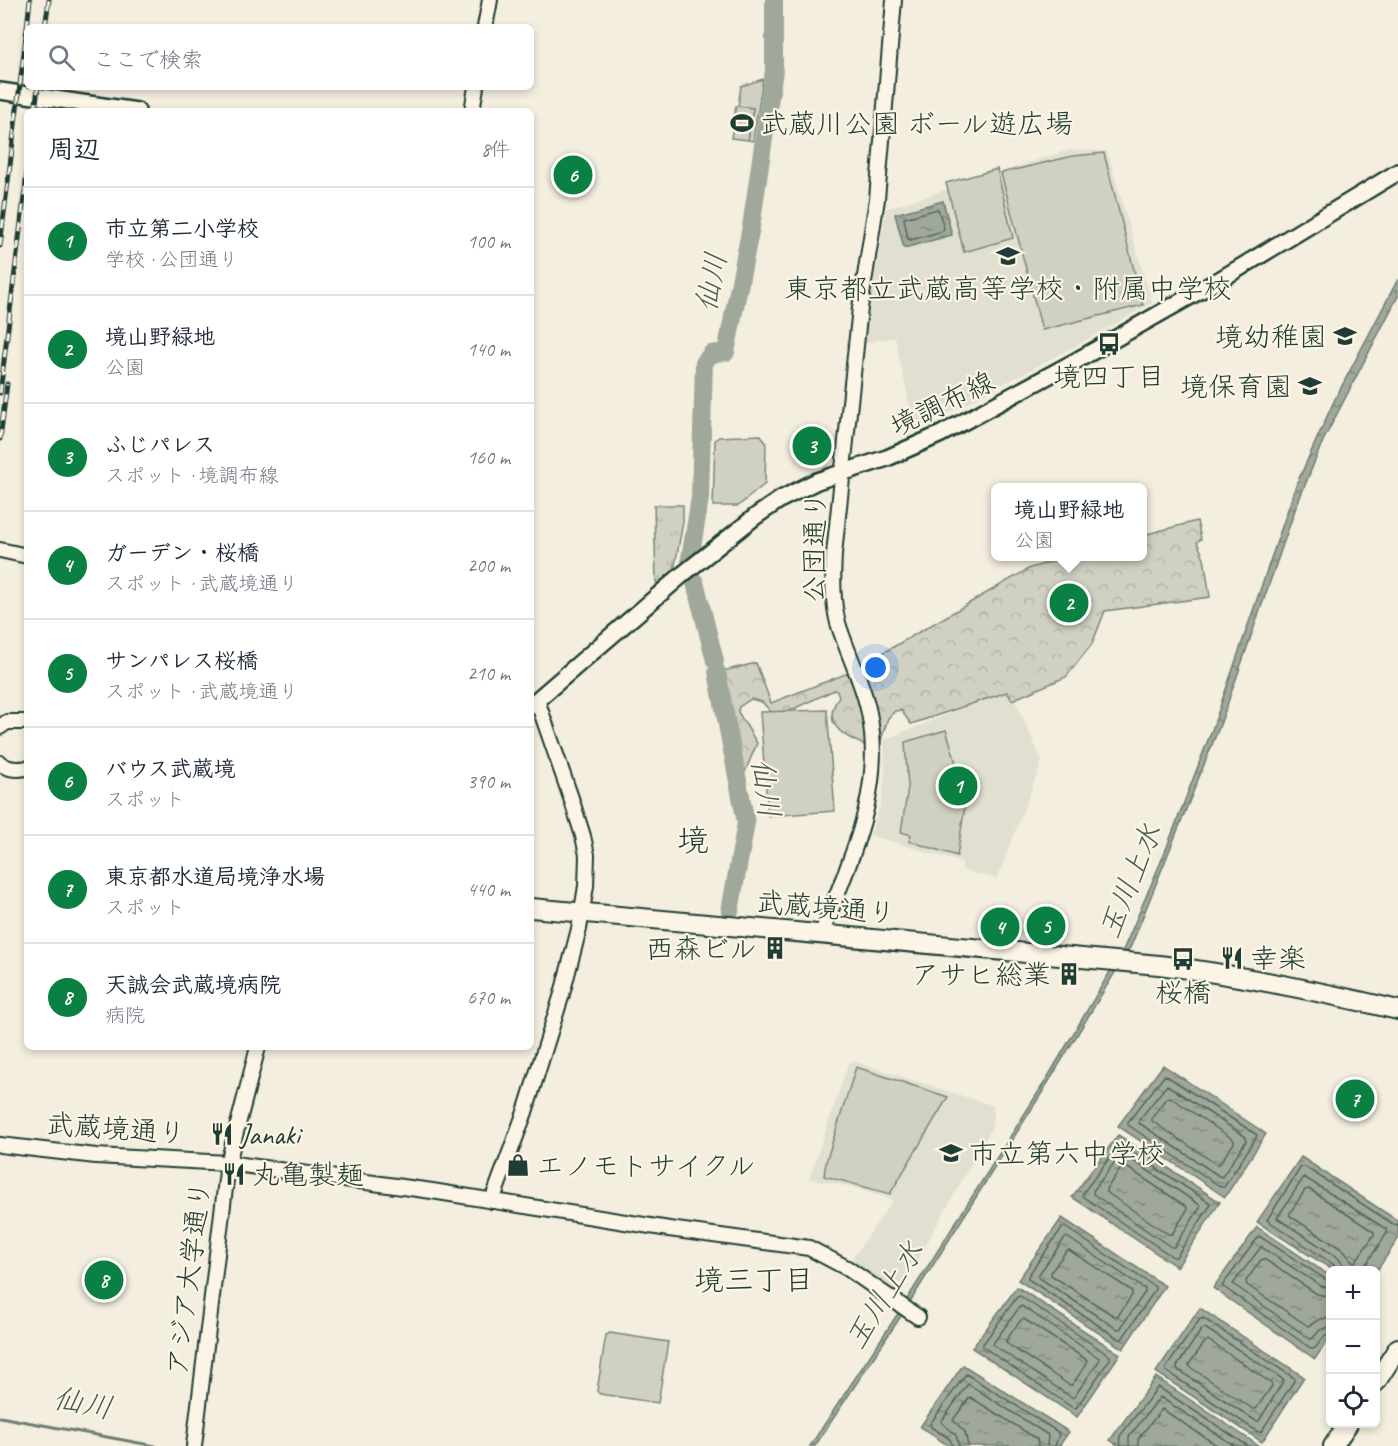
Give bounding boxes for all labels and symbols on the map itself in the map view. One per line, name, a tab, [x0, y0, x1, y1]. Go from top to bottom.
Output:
place label: 武蔵川公園 ボール遊広場	[760, 106, 1073, 141]
sports icon: 武蔵川公園 ボール遊広場	[729, 110, 755, 136]
pin: 6	[554, 152, 592, 198]
school or university icon: 東京都立武蔵高等学校・附属中学校	[995, 243, 1021, 269]
water label: 仙川	[687, 249, 735, 315]
place label: 東京都立武蔵高等学校・附属中学校	[784, 271, 1232, 306]
place label: 境幼稚園	[1215, 319, 1327, 354]
school or university icon: 境幼稚園	[1332, 323, 1358, 349]
bus stop icon: 境四丁目	[1096, 331, 1122, 357]
place label: 境四丁目	[1053, 359, 1165, 394]
street label: 境調布線	[884, 363, 1000, 444]
place label: 境保育園	[1180, 369, 1292, 404]
school or university icon: 境保育園	[1297, 373, 1323, 399]
pin: 3	[792, 424, 832, 468]
street label: 公団通り	[796, 491, 833, 603]
pin: 2	[1050, 580, 1088, 626]
your location	[861, 653, 890, 682]
water label: 仙川	[743, 756, 789, 820]
pin: 1	[938, 764, 978, 808]
water label: 玉川上水	[1090, 818, 1170, 944]
district label: 境	[677, 820, 709, 861]
street label: 武蔵境通り	[755, 884, 897, 931]
pin: 4	[980, 904, 1020, 950]
pin: 5	[1026, 904, 1066, 948]
place label: 西森ビル	[646, 931, 757, 966]
building icon: 西森ビル	[762, 935, 788, 961]
place label: 幸楽	[1250, 941, 1306, 976]
restaurant icon: 幸楽	[1219, 945, 1245, 971]
bus stop icon: 桜橋	[1170, 946, 1196, 972]
place label: アサヒ総業	[911, 957, 1051, 992]
building icon: アサヒ総業	[1056, 961, 1082, 987]
place label: 桜橋	[1155, 975, 1211, 1010]
pin: 7	[1336, 1076, 1374, 1122]
street label: 武蔵境通り	[45, 1106, 187, 1151]
place label: Janaki	[238, 1117, 304, 1152]
restaurant icon: Janaki	[209, 1121, 235, 1147]
place label: 市立第六中学校	[969, 1136, 1165, 1171]
school or university icon: 市立第六中学校	[938, 1140, 964, 1166]
place label: エノモトサイクル	[536, 1148, 756, 1183]
shop icon: エノモトサイクル	[505, 1152, 531, 1178]
place label: 丸亀製麺	[252, 1157, 364, 1192]
restaurant icon: 丸亀製麺	[221, 1161, 247, 1187]
street label: アジア大学通り	[159, 1178, 218, 1378]
water label: 玉川上水	[836, 1234, 932, 1356]
pin: 8	[84, 1258, 124, 1302]
district label: 境三丁目	[694, 1261, 814, 1299]
water label: 仙川	[50, 1379, 116, 1427]

